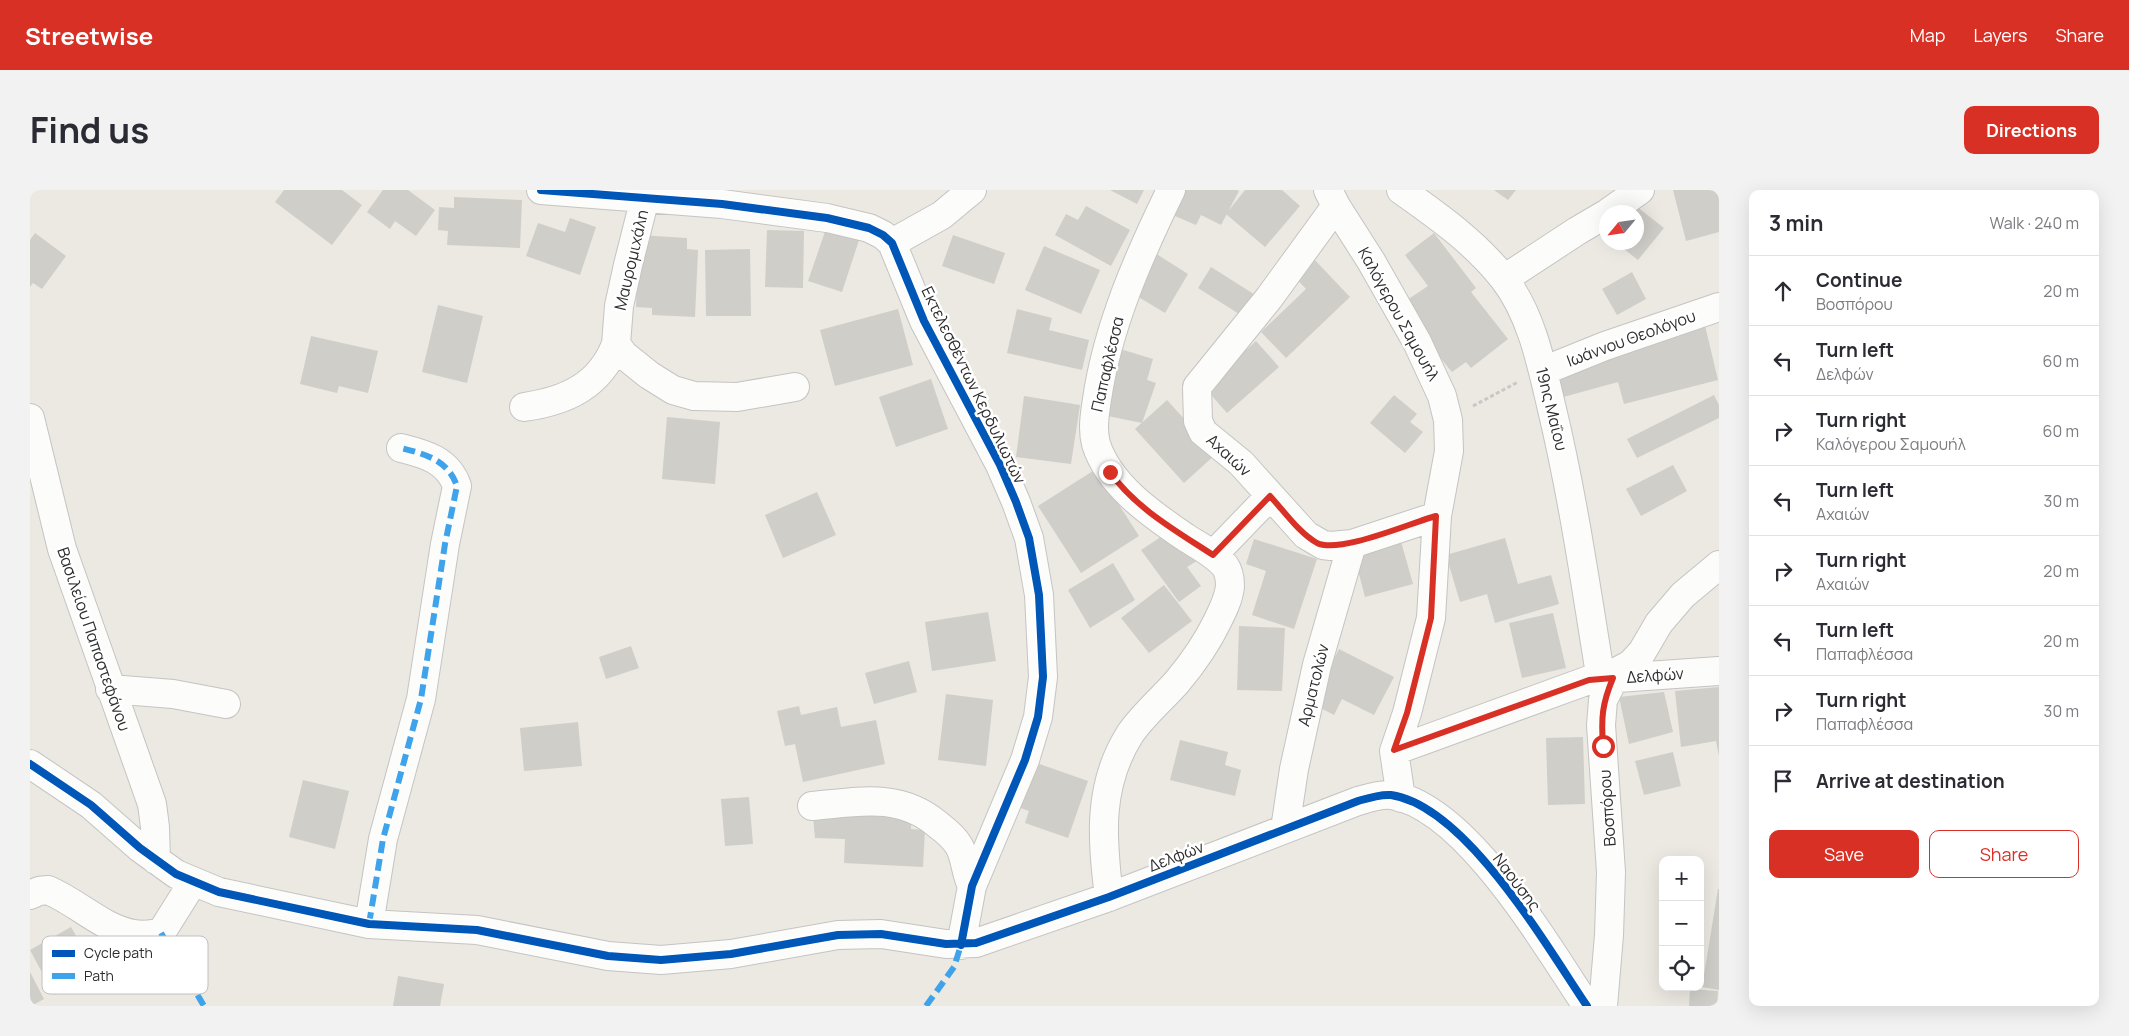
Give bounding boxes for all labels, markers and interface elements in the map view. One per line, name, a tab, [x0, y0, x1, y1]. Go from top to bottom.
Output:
text: Streetwise	[25, 19, 153, 52]
text: Map	[1910, 23, 1945, 47]
text: Layers	[1973, 23, 2027, 47]
text: Share	[2055, 23, 2104, 47]
text: Find us	[30, 106, 149, 154]
button: Directions	[1964, 106, 2099, 154]
north arrow	[1599, 205, 1644, 250]
street label: Μαυρομιχάλη	[609, 208, 653, 312]
text: 3 min	[1769, 209, 1823, 237]
text: Walk · 240 m	[1989, 212, 2079, 234]
street label: Καλόγερου Σαμουήλ	[1353, 243, 1445, 385]
text: Continue	[1816, 267, 1902, 293]
icon: ahead	[1769, 277, 1797, 305]
text: 20 m	[2043, 280, 2079, 302]
street label: Εκτελεσθέντων Κερδυλιωτών	[917, 283, 1031, 487]
text: Βοσπόρου	[1816, 293, 1893, 315]
street label: Ιωάννου Θεολόγου	[1563, 304, 1699, 372]
street label: Παπαφλέσσα	[1085, 314, 1129, 414]
text: Turn left	[1816, 337, 1894, 363]
icon: left	[1769, 347, 1797, 375]
text: 60 m	[2043, 350, 2079, 372]
text: Δελφών	[1816, 363, 1874, 385]
street label: 19ης Μαΐου	[1531, 365, 1573, 453]
text: Turn right	[1816, 407, 1906, 433]
icon: right	[1769, 417, 1797, 445]
text: 60 m	[2043, 420, 2079, 442]
street label: Αχαιών	[1202, 429, 1256, 481]
text: Καλόγερου Σαμουήλ	[1816, 433, 1966, 455]
route end	[1099, 461, 1122, 484]
text: Turn left	[1816, 477, 1894, 503]
icon: left	[1769, 487, 1797, 515]
text: 30 m	[2044, 490, 2079, 512]
text: Αχαιών	[1816, 503, 1869, 525]
street label: Βασιλείου Παπαστεφάνου	[52, 544, 136, 734]
text: Turn right	[1816, 547, 1906, 573]
icon: right	[1769, 557, 1797, 585]
text: 20 m	[2043, 560, 2079, 582]
text: Αχαιών	[1816, 573, 1869, 595]
text: Turn left	[1816, 617, 1894, 643]
icon: left	[1769, 627, 1797, 655]
text: 20 m	[2043, 630, 2079, 652]
street label: Αρματολών	[1292, 642, 1334, 728]
text: Παπαφλέσσα	[1816, 643, 1913, 665]
street label: Δελφών	[1626, 662, 1684, 688]
text: Turn right	[1816, 687, 1906, 713]
icon: right	[1769, 697, 1797, 725]
text: 30 m	[2044, 700, 2079, 722]
text: Παπαφλέσσα	[1816, 713, 1913, 735]
route start	[1592, 735, 1615, 758]
icon: arrive	[1769, 767, 1797, 795]
text: Arrive at destination	[1816, 768, 2005, 794]
street label: Βοσπόρου	[1593, 769, 1621, 847]
button: Save	[1769, 830, 1919, 878]
button: Share	[1929, 830, 2079, 878]
street label: Δελφών	[1145, 835, 1207, 877]
street label: Ναούσης	[1488, 848, 1546, 916]
map controls	[1659, 856, 1704, 991]
button: +	[1659, 856, 1704, 901]
button: −	[1659, 901, 1704, 946]
legend	[42, 936, 208, 994]
text: Cycle path	[84, 943, 153, 962]
button: locate	[1659, 946, 1704, 991]
text: Path	[84, 966, 114, 985]

